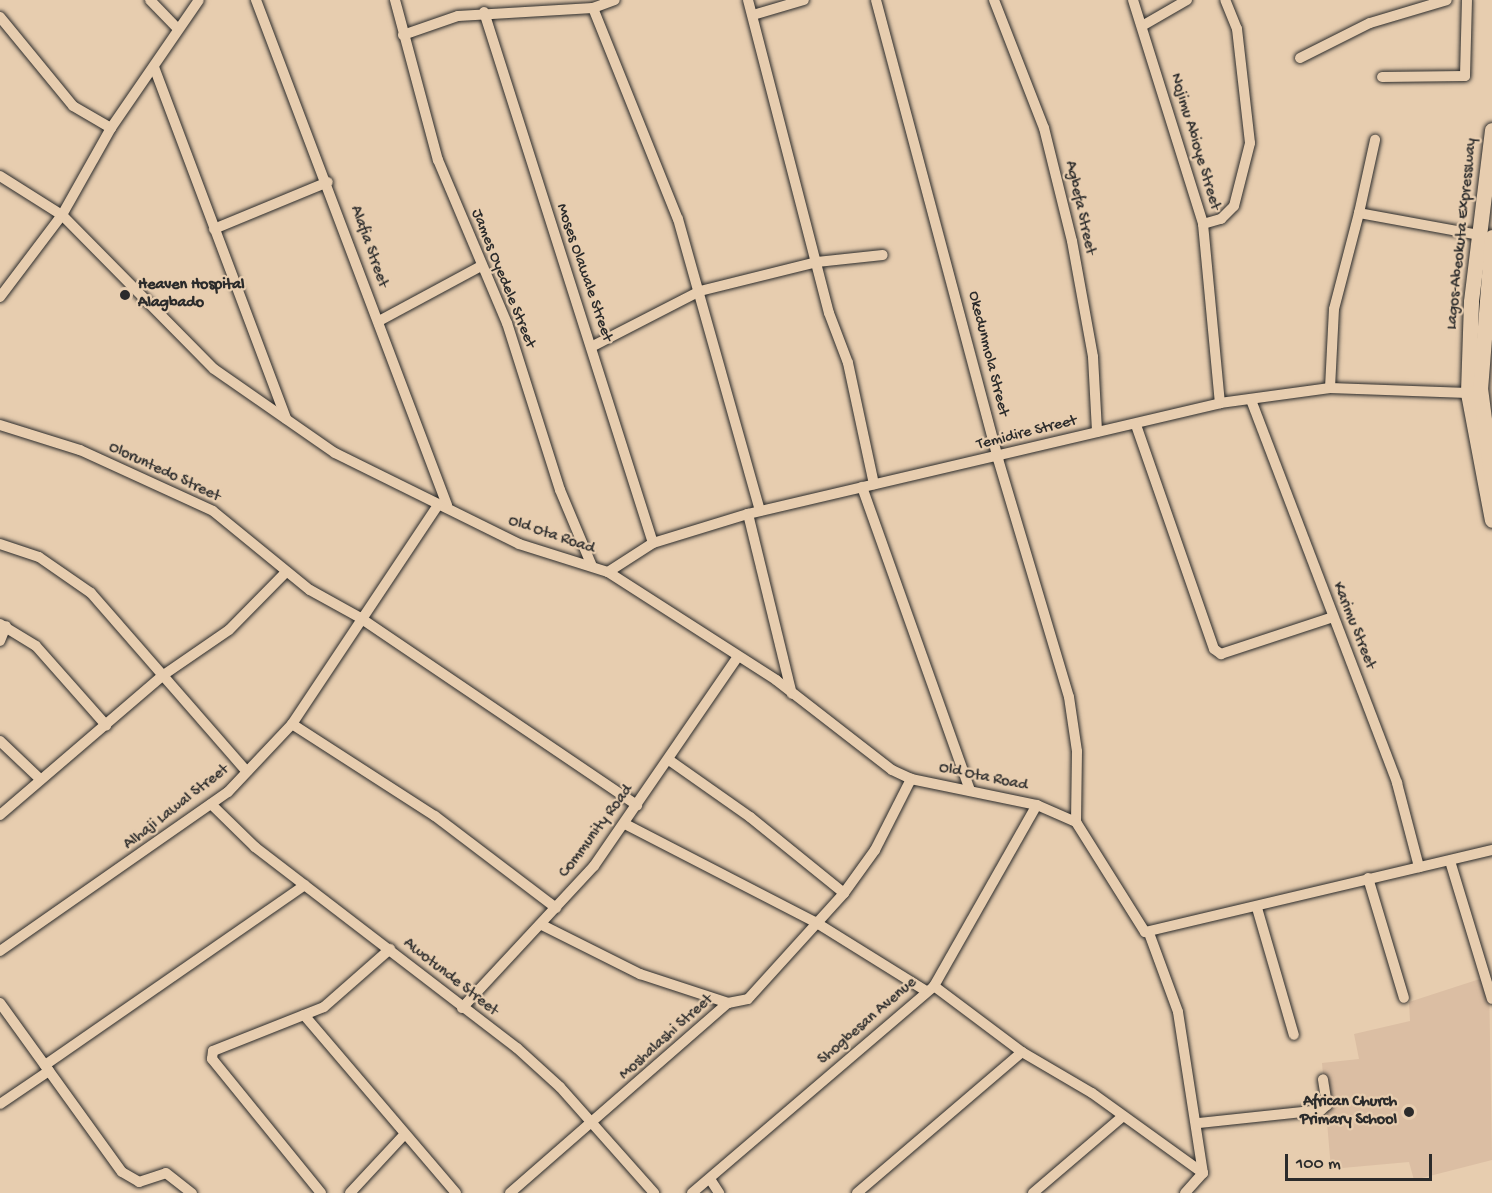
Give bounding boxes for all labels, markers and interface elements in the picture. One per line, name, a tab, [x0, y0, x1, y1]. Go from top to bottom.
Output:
street label: Nojimu Abioye Street	[1164, 71, 1224, 213]
street label: Lagos-Abeokuta Expressway	[1443, 137, 1483, 331]
street label: Agbefa Street	[1059, 159, 1099, 257]
street label: Moses Olawale Street	[550, 201, 616, 345]
street label: Alafia Street	[344, 204, 392, 290]
street label: James Oyedele Street	[465, 207, 539, 351]
place label: Heaven Hospital Alagbado	[138, 276, 245, 314]
marker: Heaven Hospital Alagbado	[116, 286, 134, 304]
street label: Okedunmola Street	[962, 290, 1012, 418]
street label: Temidire Street	[975, 412, 1079, 456]
street label: Oloruntedo Street	[105, 439, 223, 507]
street label: Old Ota Road	[505, 512, 597, 560]
street label: Karimu Street	[1327, 580, 1379, 672]
street label: Old Ota Road	[937, 759, 1029, 797]
street label: Alhaji Lawal Street	[121, 761, 233, 855]
street label: Community Road	[556, 782, 638, 882]
street label: Awotunde Street	[398, 935, 502, 1021]
street label: Shogbesan Avenue	[815, 974, 921, 1070]
street label: Moshalashi Street	[616, 991, 718, 1085]
place label: African Church Primary School	[1300, 1093, 1397, 1131]
marker: African Church Primary School	[1402, 1105, 1416, 1119]
scale bar	[1288, 1142, 1435, 1180]
text: 100 m	[1296, 1154, 1341, 1175]

